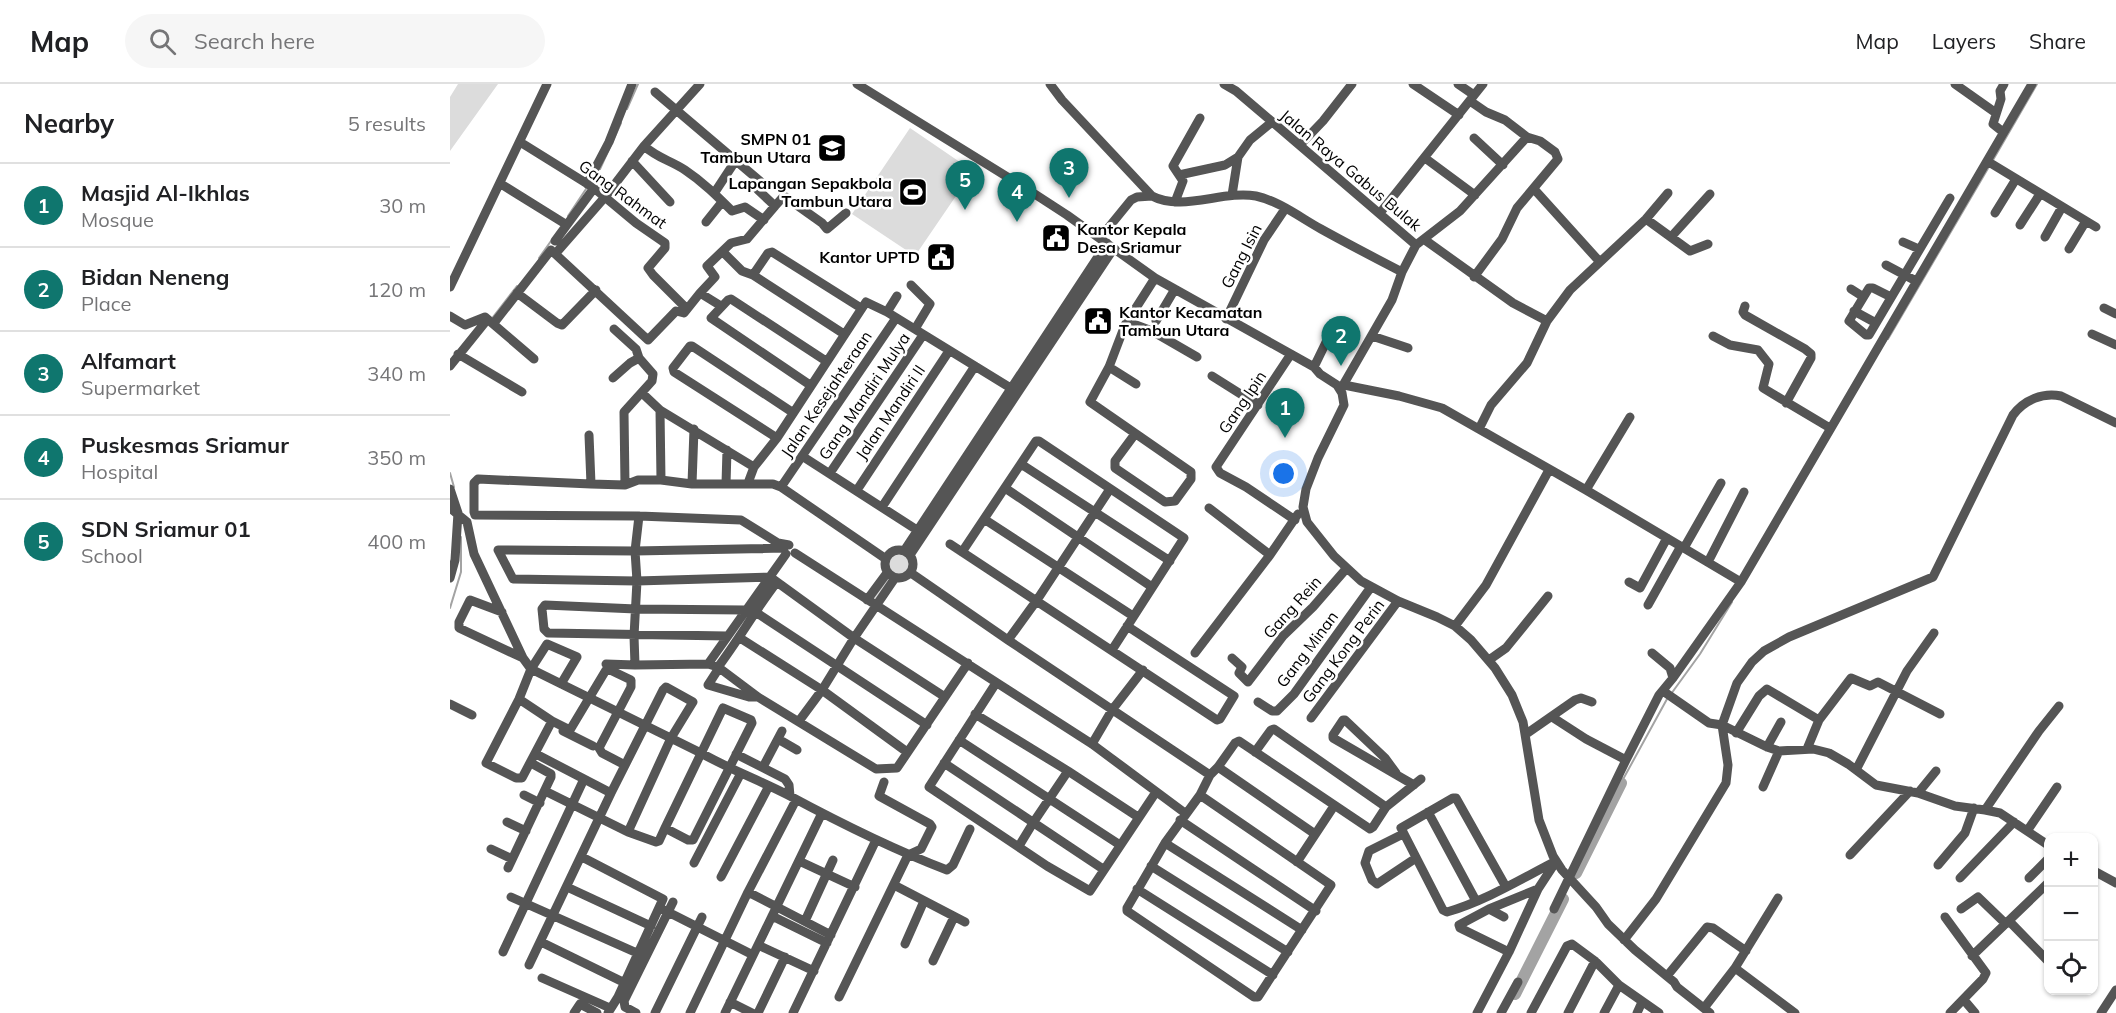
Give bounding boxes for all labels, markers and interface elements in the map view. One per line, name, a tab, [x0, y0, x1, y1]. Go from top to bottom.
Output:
search box	[125, 14, 545, 68]
text: Map	[30, 24, 89, 59]
icon: search	[146, 25, 179, 58]
text: Search here	[194, 27, 315, 55]
text: Map	[1856, 28, 1899, 54]
text: Layers	[1932, 28, 1996, 54]
text: Share	[2029, 28, 2086, 54]
street label: Jalan Raya Gabus Bulak	[1276, 105, 1426, 236]
text: Nearby	[24, 107, 114, 140]
text: 5 results	[348, 111, 426, 136]
place label: SMPN 01 Tambun Utara	[701, 129, 811, 167]
school or university icon: SMPN 01 Tambun Utara	[816, 132, 848, 164]
pin: 3	[1050, 148, 1088, 198]
street label: Gang Rahmat	[575, 155, 671, 233]
pin: 5	[946, 160, 984, 210]
pin: 4	[998, 172, 1036, 222]
place label: Lapangan Sepakbola Tambun Utara	[728, 173, 892, 211]
sports icon: Lapangan Sepakbola Tambun Utara	[897, 176, 929, 208]
text: Masjid Al-Ikhlas	[81, 179, 250, 207]
text: 1	[38, 193, 50, 218]
text: 30 m	[379, 193, 426, 218]
text: Mosque	[81, 207, 154, 232]
place label: Kantor Kepala Desa Sriamur	[1077, 219, 1187, 257]
street label: Gang Isin	[1216, 220, 1266, 292]
public building icon: Kantor Kepala Desa Sriamur	[1040, 222, 1072, 254]
public building icon: Kantor UPTD	[925, 241, 957, 273]
place label: Kantor UPTD	[819, 247, 920, 267]
text: Bidan Neneng	[81, 263, 229, 291]
text: 2	[38, 277, 50, 302]
text: 120 m	[367, 277, 426, 302]
text: Place	[81, 291, 131, 316]
place label: Kantor Kecamatan Tambun Utara	[1119, 302, 1262, 340]
public building icon: Kantor Kecamatan Tambun Utara	[1082, 305, 1114, 337]
pin: 2	[1322, 316, 1360, 366]
street label: Jalan Kesejahteraan	[776, 327, 876, 461]
street label: Gang Mandiri Mulya	[814, 329, 914, 463]
text: Alfamart	[81, 347, 176, 375]
text: 3	[38, 361, 50, 386]
text: 340 m	[367, 361, 426, 386]
street label: Jalan Mandiri II	[851, 361, 929, 463]
street label: Gang Ipin	[1214, 367, 1270, 437]
text: Supermarket	[81, 375, 200, 400]
pin: 1	[1266, 388, 1304, 438]
text: Puskesmas Sriamur	[81, 431, 289, 459]
text: 4	[38, 445, 50, 470]
text: 350 m	[367, 445, 426, 470]
text: Hospital	[81, 459, 158, 484]
your location	[1269, 459, 1298, 488]
text: SDN Sriamur 01	[81, 515, 251, 543]
text: 5	[38, 529, 50, 554]
text: 400 m	[367, 529, 426, 554]
text: School	[81, 543, 143, 568]
street label: Gang Rein	[1259, 572, 1325, 642]
street label: Gang Kong Perin	[1298, 595, 1388, 707]
street label: Gang Minan	[1272, 607, 1342, 691]
map controls	[2044, 833, 2098, 995]
button: +	[2044, 833, 2098, 887]
button: −	[2044, 887, 2098, 941]
button: locate	[2044, 941, 2098, 995]

